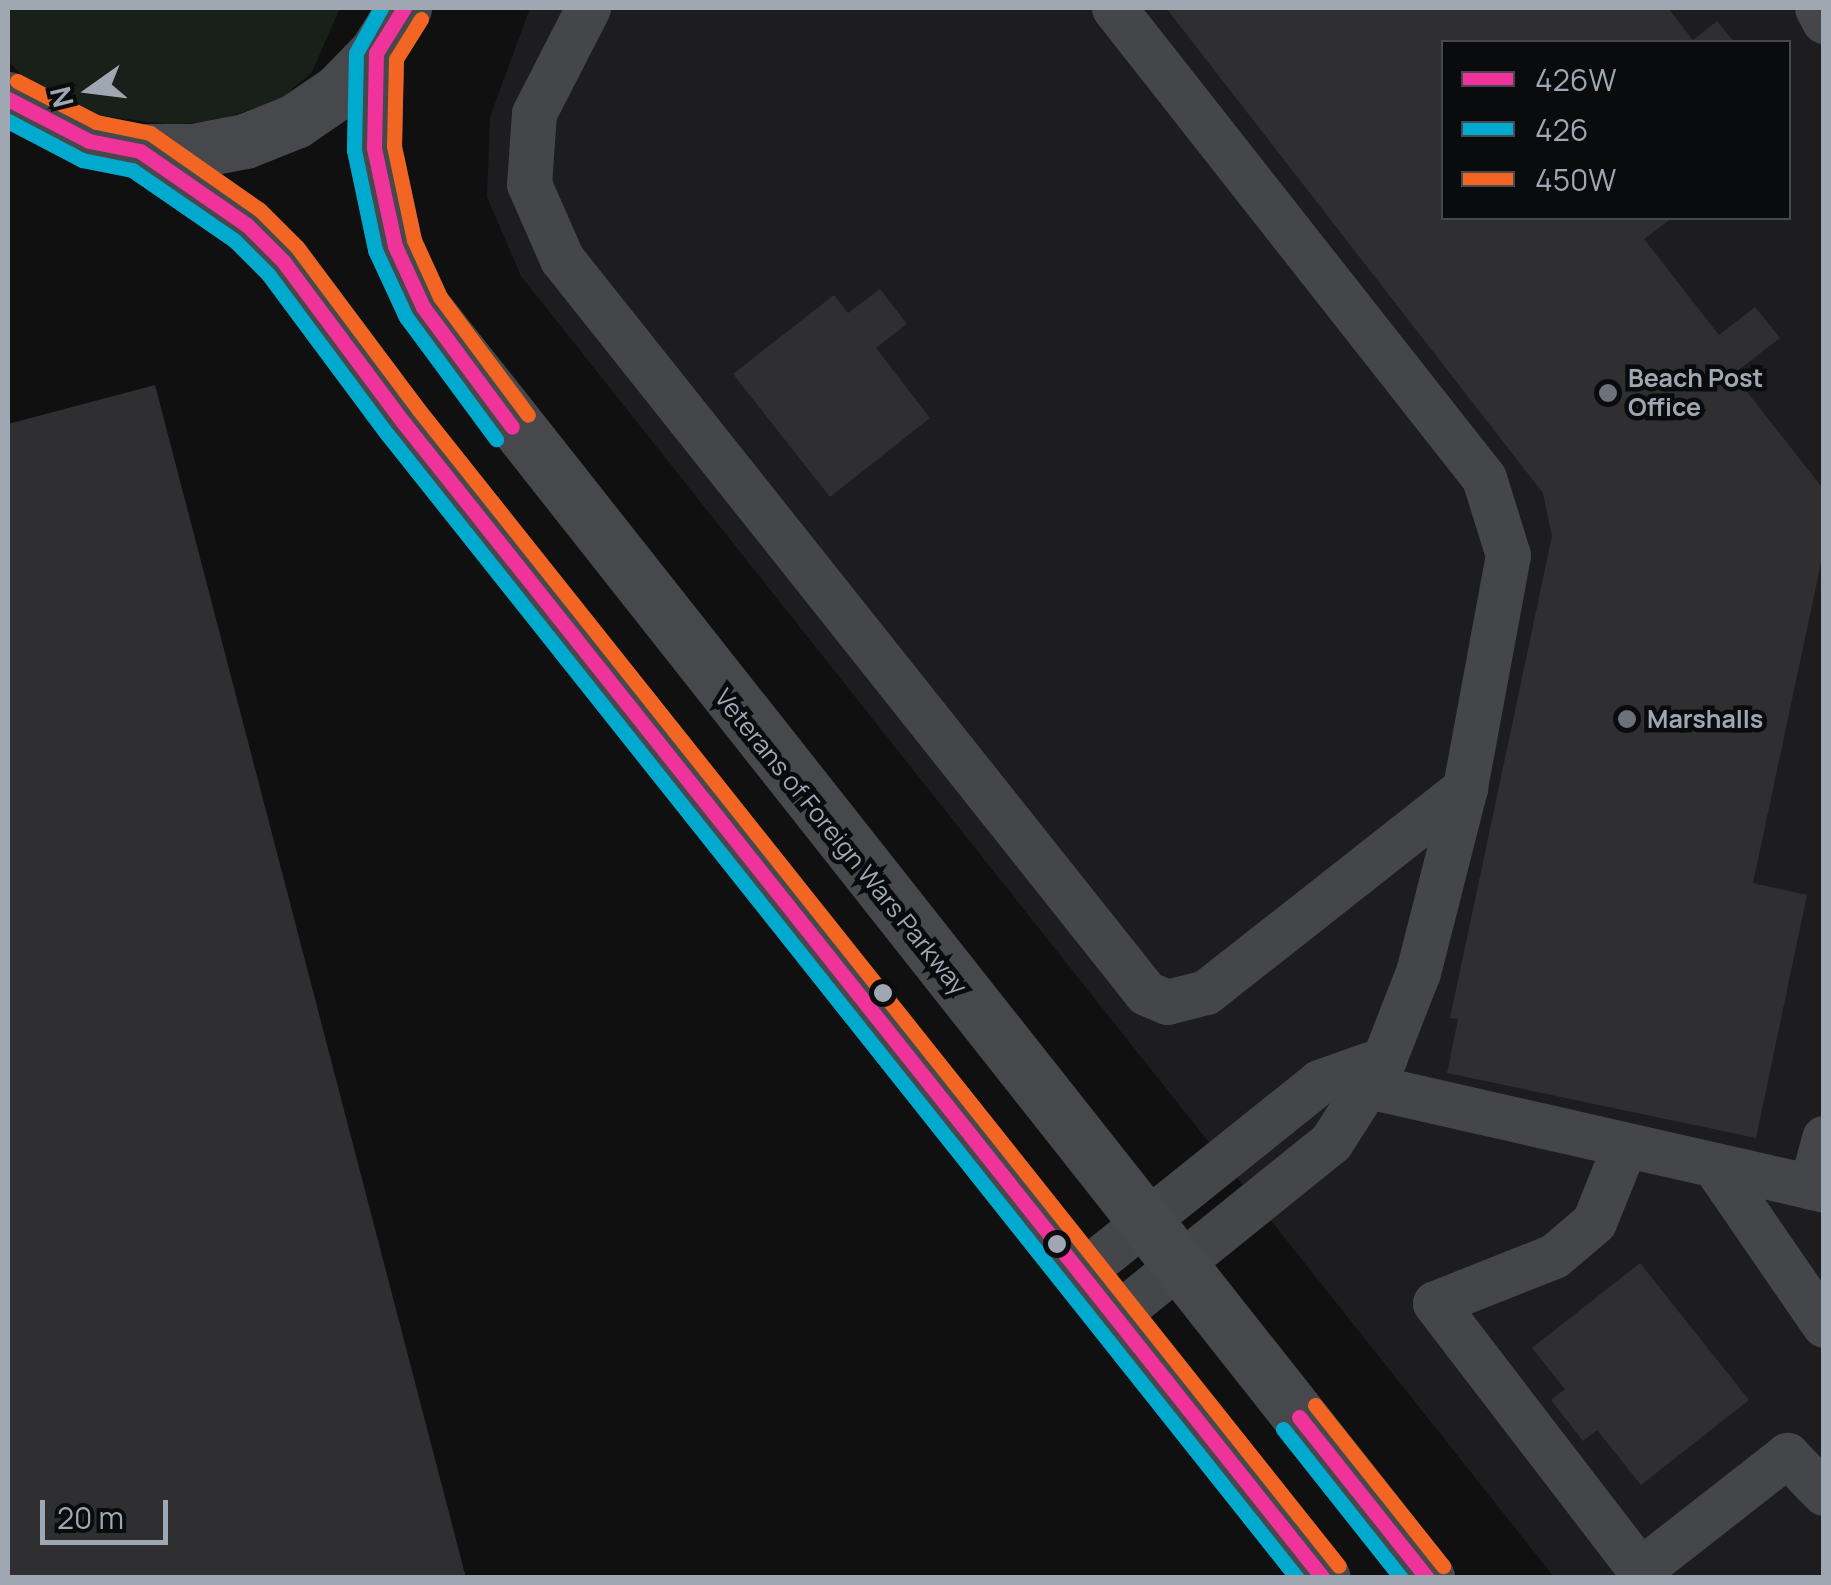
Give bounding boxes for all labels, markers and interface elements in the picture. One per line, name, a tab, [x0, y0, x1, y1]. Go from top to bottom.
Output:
north arrow	[40, 40, 140, 140]
legend	[1441, 40, 1791, 220]
text: 426W	[1535, 59, 1616, 100]
text: N	[40, 83, 82, 112]
text: 426	[1535, 109, 1588, 150]
text: 450W	[1535, 159, 1616, 200]
place label: Beach Post Office	[1628, 364, 1763, 423]
marker: Beach Post Office	[1597, 382, 1619, 404]
street label: Veterans of Foreign Wars Parkway	[708, 683, 974, 1001]
place label: Marshalls	[1647, 704, 1763, 734]
marker: Marshalls	[1616, 708, 1638, 730]
unlabelled marker	[873, 983, 893, 1003]
unlabelled marker	[1047, 1234, 1067, 1254]
scale bar	[45, 1480, 172, 1542]
text: 20 m	[57, 1497, 124, 1538]

